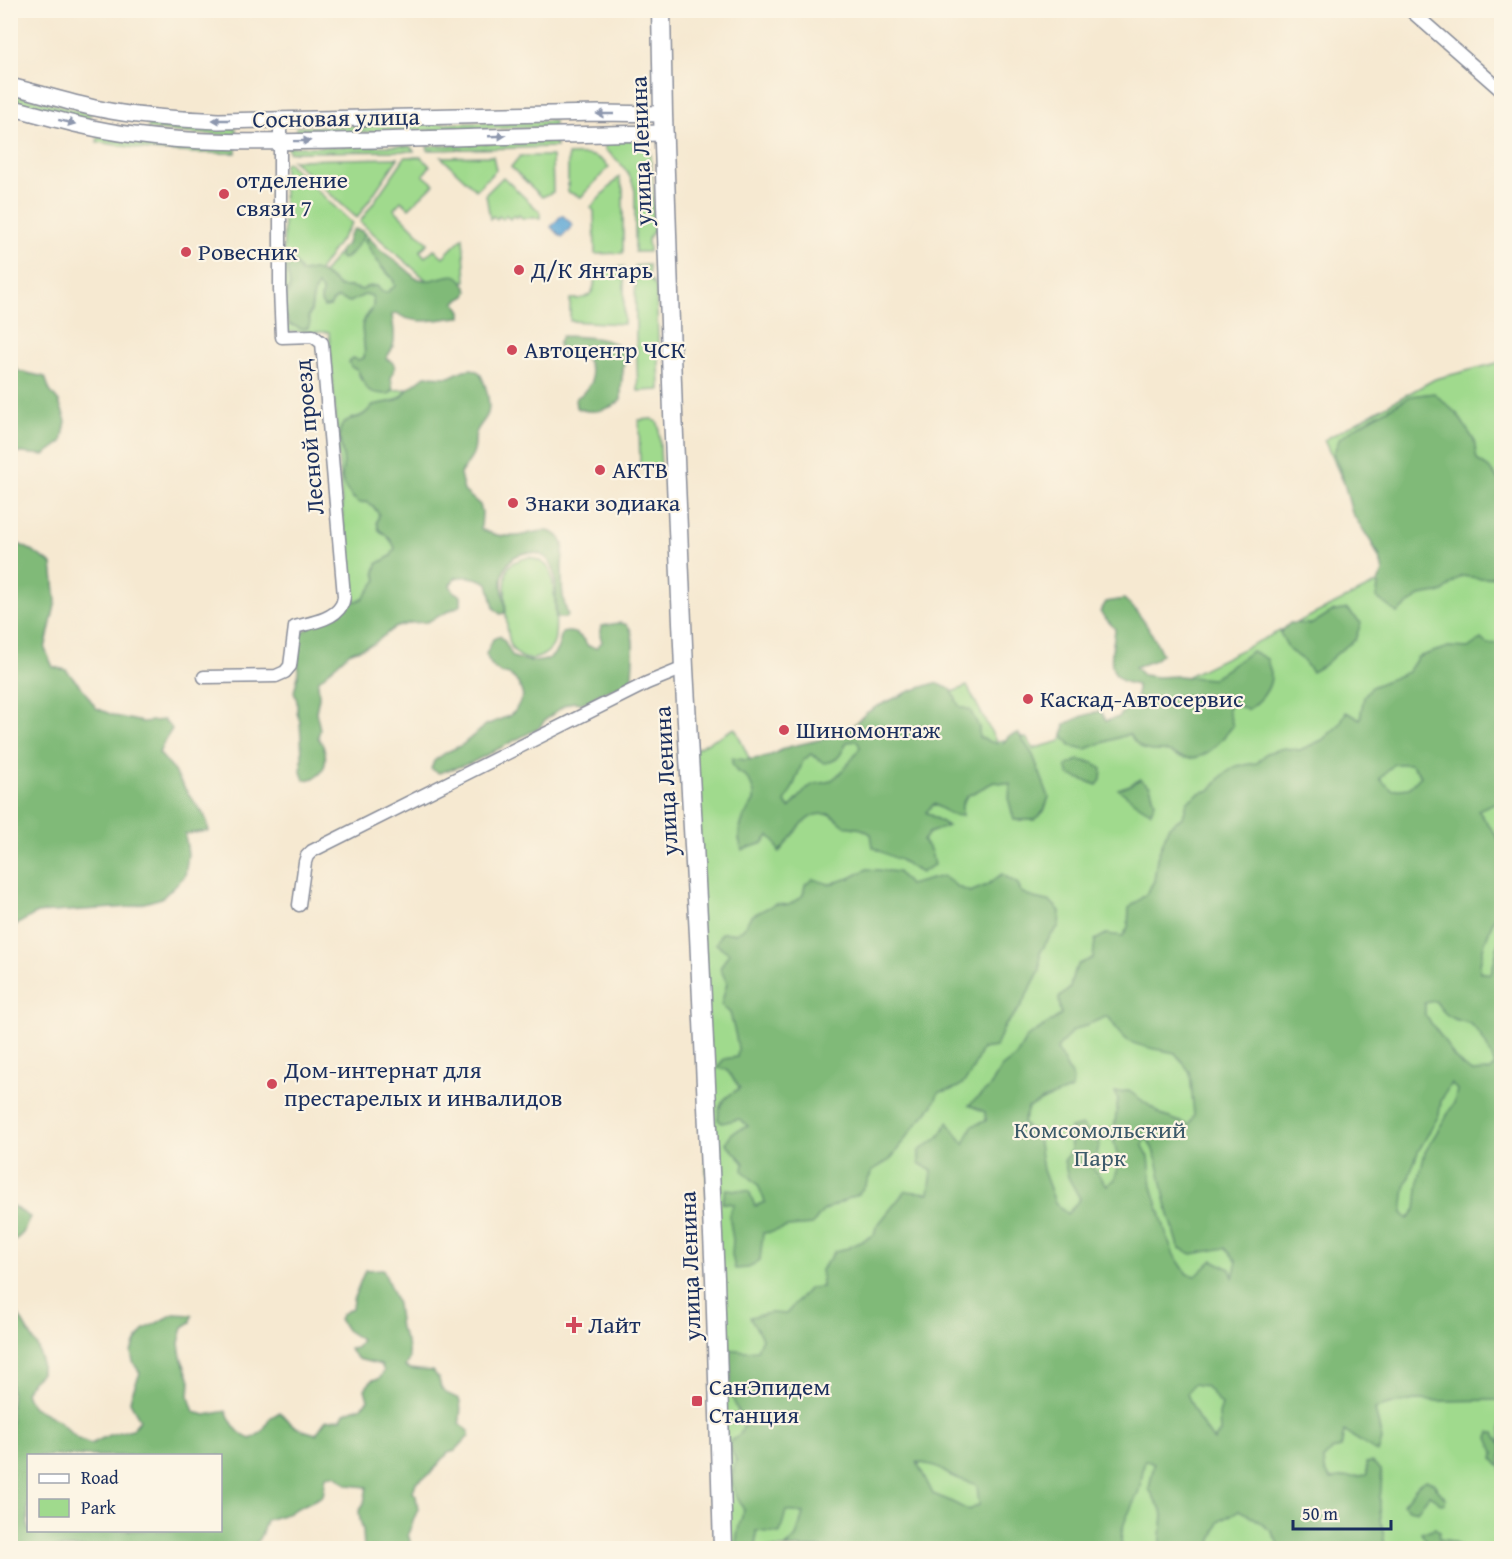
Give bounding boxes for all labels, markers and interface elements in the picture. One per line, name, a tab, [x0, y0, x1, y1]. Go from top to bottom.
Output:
street label: улица Ленина	[620, 75, 661, 228]
street label: Сосновая улица	[252, 99, 421, 136]
one-way arrow	[595, 109, 614, 118]
one-way arrow	[211, 115, 230, 125]
one-way arrow	[58, 117, 76, 127]
one-way arrow	[488, 132, 507, 141]
one-way arrow	[293, 136, 312, 146]
place label: отделение связи 7	[236, 162, 348, 225]
marker: отделение связи 7	[217, 187, 231, 201]
place label: Ровесник	[198, 234, 298, 269]
marker: Ровесник	[179, 245, 193, 259]
place label: Д/К Янтарь	[530, 252, 653, 287]
marker: Д/К Янтарь	[512, 263, 526, 277]
place label: Автоцентр ЧСК	[524, 332, 685, 367]
marker: Автоцентр ЧСК	[505, 343, 519, 357]
street label: Лесной проезд	[284, 358, 333, 516]
place label: АКТВ	[612, 452, 668, 487]
marker: АКТВ	[593, 463, 607, 477]
place label: Знаки зодиака	[525, 485, 681, 520]
marker: Знаки зодиака	[506, 496, 520, 510]
place label: Каскад-Автосервис	[1040, 681, 1244, 716]
marker: Каскад-Автосервис	[1021, 692, 1035, 706]
street label: улица Ленина	[644, 705, 687, 858]
place label: Шиномонтаж	[796, 712, 941, 747]
marker: Шиномонтаж	[777, 723, 791, 737]
place label: Дом-интернат для престарелых и инвалидов	[283, 1052, 563, 1115]
marker: Дом-интернат для престарелых и инвалидов	[265, 1077, 279, 1091]
park label: Комсомольский Парк	[1014, 1112, 1186, 1175]
street label: улица Ленина	[669, 1190, 710, 1343]
place label: Лайт	[588, 1307, 641, 1342]
marker: Лайт	[565, 1316, 583, 1334]
place label: СанЭпидем Станция	[709, 1369, 830, 1432]
marker: СанЭпидем Станция	[690, 1394, 704, 1408]
legend	[27, 1454, 222, 1532]
text: Road	[81, 1464, 119, 1491]
scale bar	[1293, 1493, 1390, 1531]
text: Park	[81, 1494, 117, 1521]
text: 50 m	[1302, 1500, 1338, 1527]

